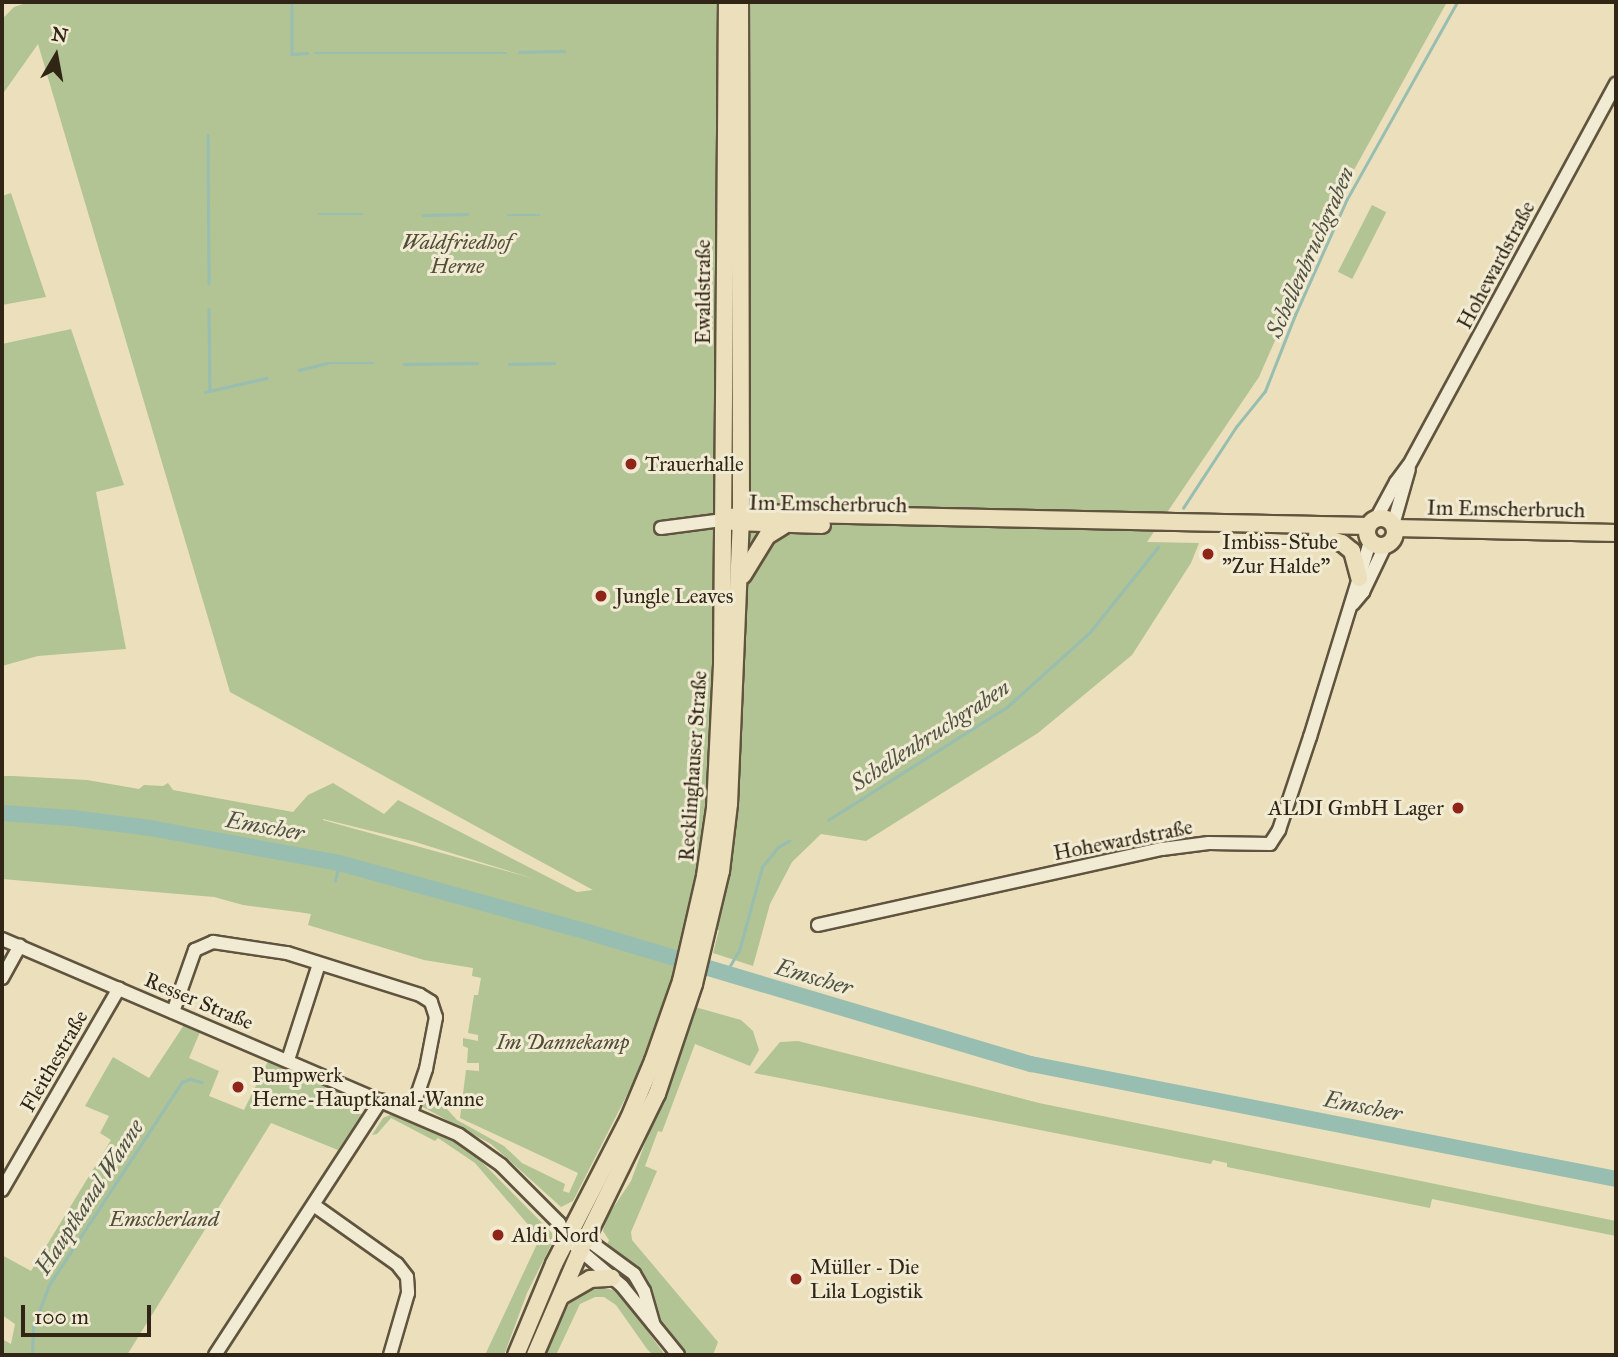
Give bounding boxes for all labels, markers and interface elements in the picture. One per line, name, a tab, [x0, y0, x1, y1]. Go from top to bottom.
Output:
north arrow	[21, 21, 91, 91]
text: N	[50, 22, 70, 48]
water label: Schellenbruchgraben	[1260, 162, 1360, 342]
street label: Hohewardstraße	[1452, 197, 1540, 333]
park label: Waldfriedhof Herne	[402, 229, 512, 279]
street label: Ewaldstraße	[690, 240, 716, 344]
place label: Trauerhalle	[645, 451, 744, 477]
marker: Trauerhalle	[623, 456, 639, 472]
street label: Im Emscherbruch	[749, 490, 907, 518]
street label: Im Emscherbruch	[1427, 495, 1585, 523]
place label: Imbiss-Stube "Zur Halde"	[1222, 529, 1338, 579]
marker: Imbiss-Stube "Zur Halde"	[1200, 546, 1216, 562]
place label: Jungle Leaves	[615, 583, 733, 609]
marker: Jungle Leaves	[593, 588, 609, 604]
street label: Recklinghauser Straße	[674, 670, 712, 862]
water label: Schellenbruchgraben	[845, 673, 1015, 797]
place label: ALDI GmbH Lager	[1268, 795, 1444, 821]
marker: ALDI GmbH Lager	[1450, 800, 1466, 816]
water label: Emscher	[223, 806, 307, 846]
street label: Hohewardstraße	[1051, 814, 1195, 866]
water label: Emscher	[772, 953, 856, 1001]
street label: Resser Straße	[141, 967, 257, 1035]
street label: Fleithestraße	[15, 1006, 93, 1116]
park label: Im Dannekamp	[497, 1029, 629, 1055]
place label: Pumpwerk Herne-Hauptkanal-Wanne	[252, 1062, 484, 1112]
marker: Pumpwerk Herne-Hauptkanal-Wanne	[230, 1079, 246, 1095]
water label: Emscher	[1321, 1085, 1405, 1127]
water label: Hauptkanal Wanne	[29, 1114, 149, 1280]
park label: Emscherland	[109, 1206, 219, 1232]
place label: Aldi Nord	[512, 1222, 599, 1248]
marker: Aldi Nord	[490, 1227, 506, 1243]
place label: Müller - Die Lila Logistik	[810, 1254, 923, 1304]
marker: Müller - Die Lila Logistik	[788, 1271, 804, 1287]
scale bar	[24, 1290, 154, 1334]
text: 100 m	[34, 1304, 89, 1330]

